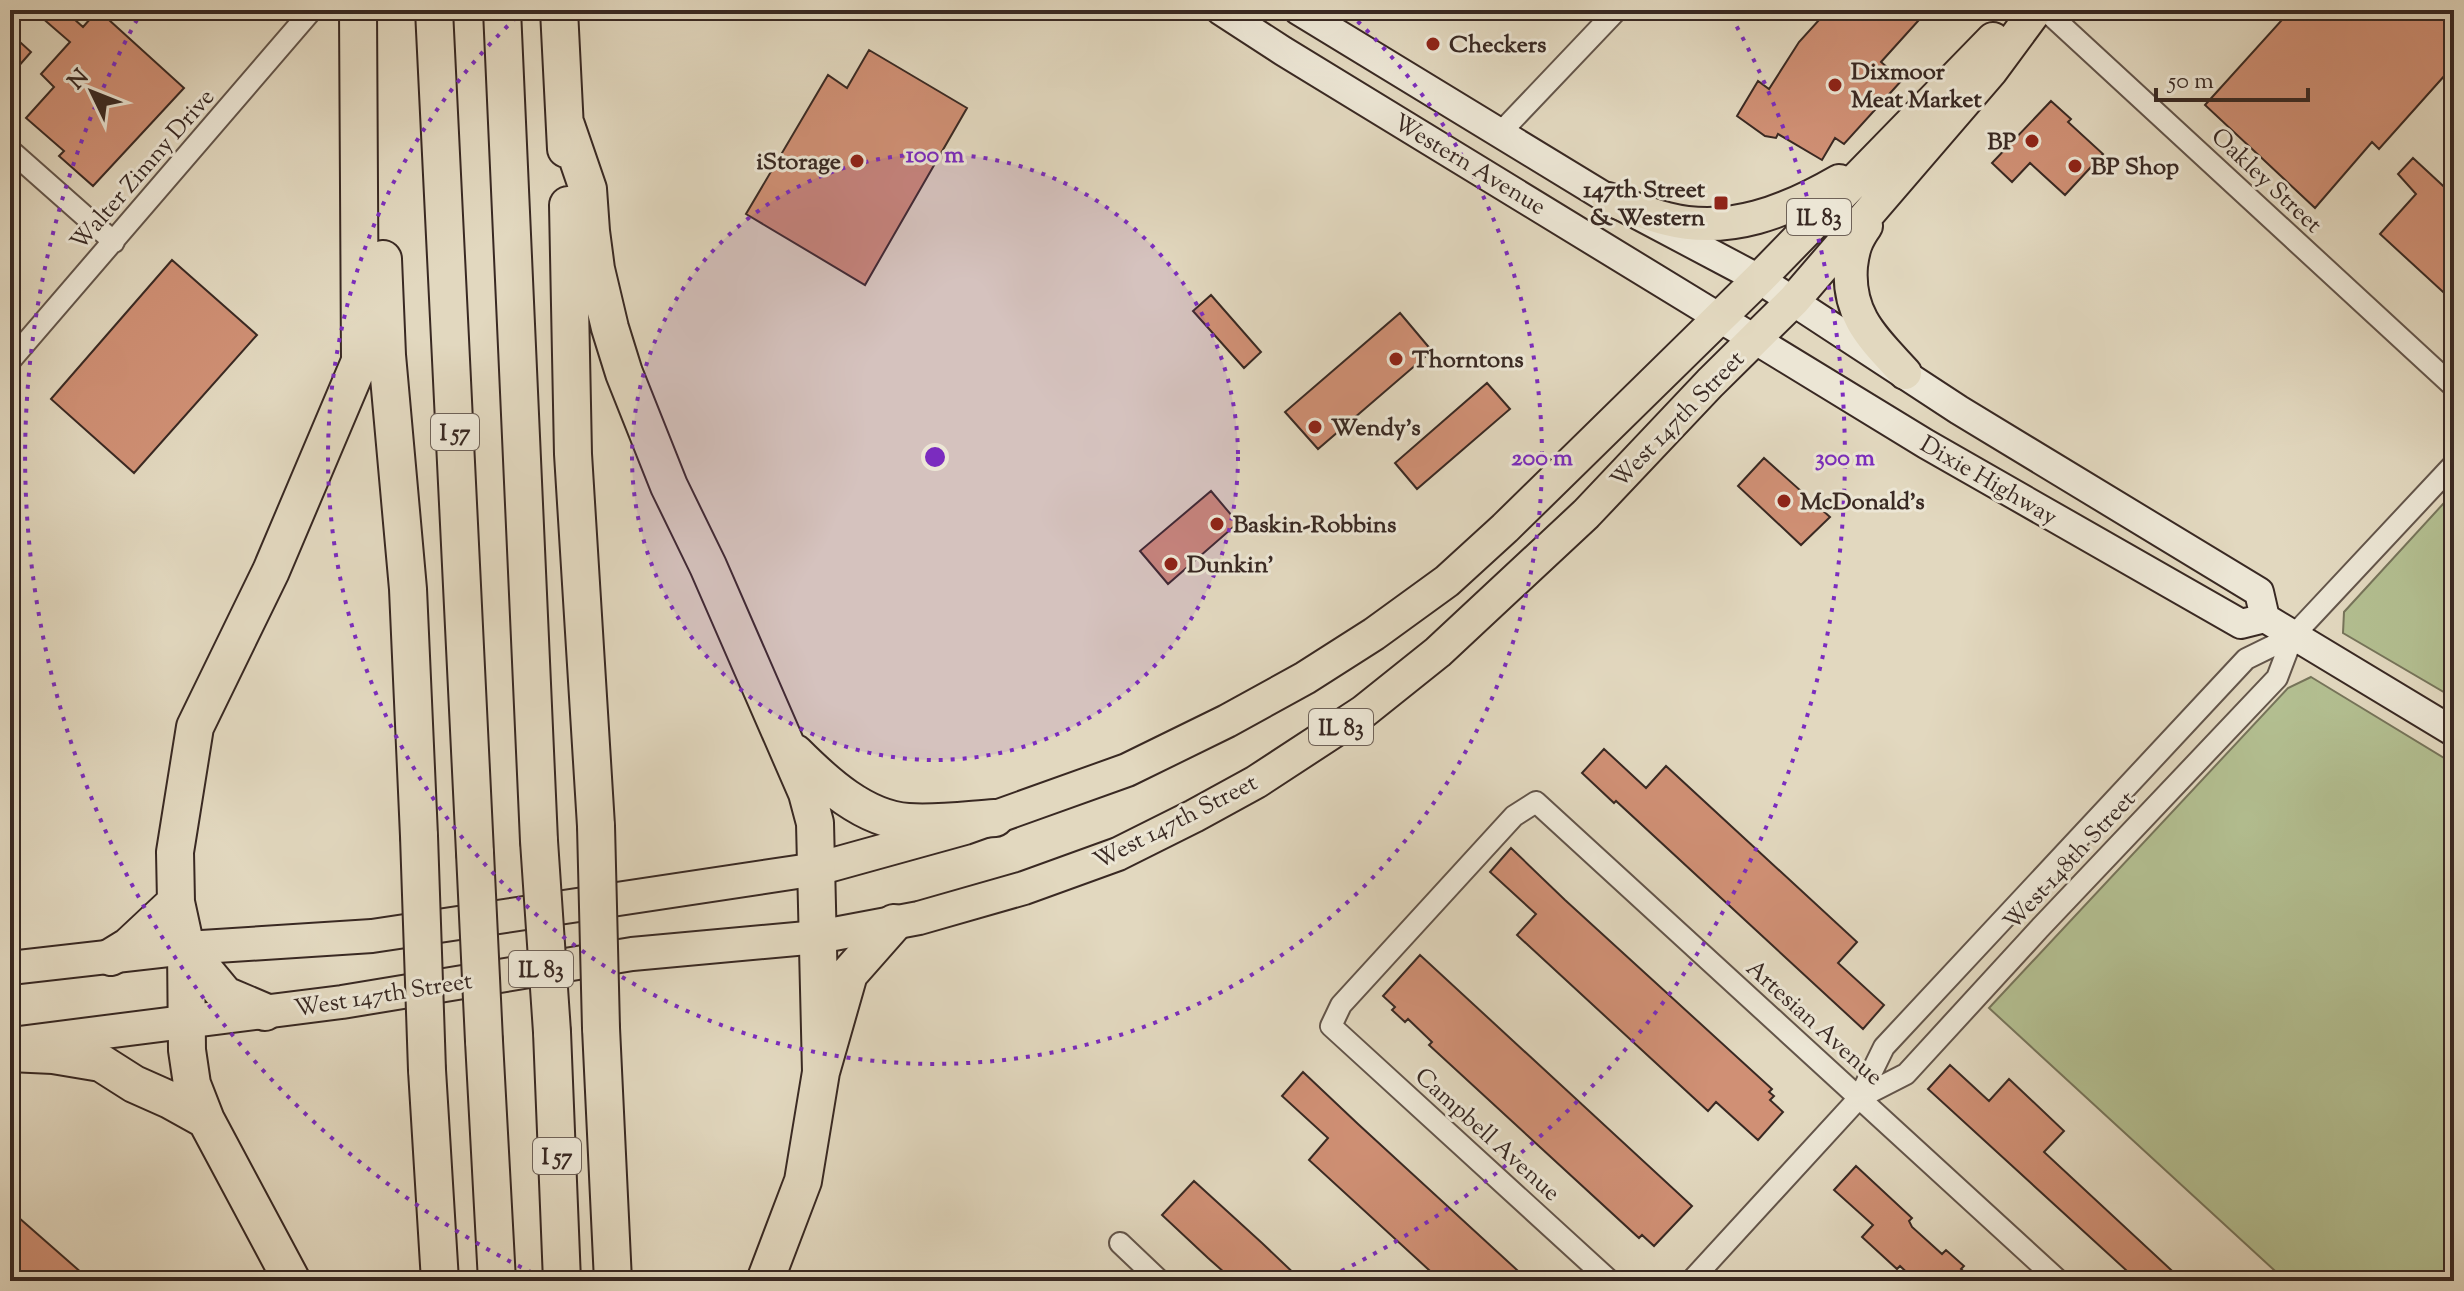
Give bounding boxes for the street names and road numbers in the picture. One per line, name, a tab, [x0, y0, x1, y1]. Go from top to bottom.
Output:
street label: Walter Zimny Drive	[64, 82, 224, 259]
street label: Western Avenue	[1386, 107, 1552, 225]
street label: Oakley Street	[2203, 121, 2329, 242]
road number: IL 83	[1787, 199, 1851, 235]
street label: West 147th Street	[1604, 344, 1753, 497]
road number: I 57	[431, 414, 479, 450]
street label: Dixie Highway	[1913, 429, 2063, 535]
road number: IL 83	[1309, 709, 1373, 745]
street label: West 147th Street	[1088, 767, 1264, 879]
street label: West 148th Street	[1997, 784, 2144, 939]
road number: IL 83	[509, 951, 573, 987]
street label: Artesian Avenue	[1738, 953, 1890, 1094]
street label: West 147th Street	[292, 965, 475, 1027]
street label: Campbell Avenue	[1406, 1061, 1567, 1210]
road number: I 57	[533, 1138, 581, 1174]

